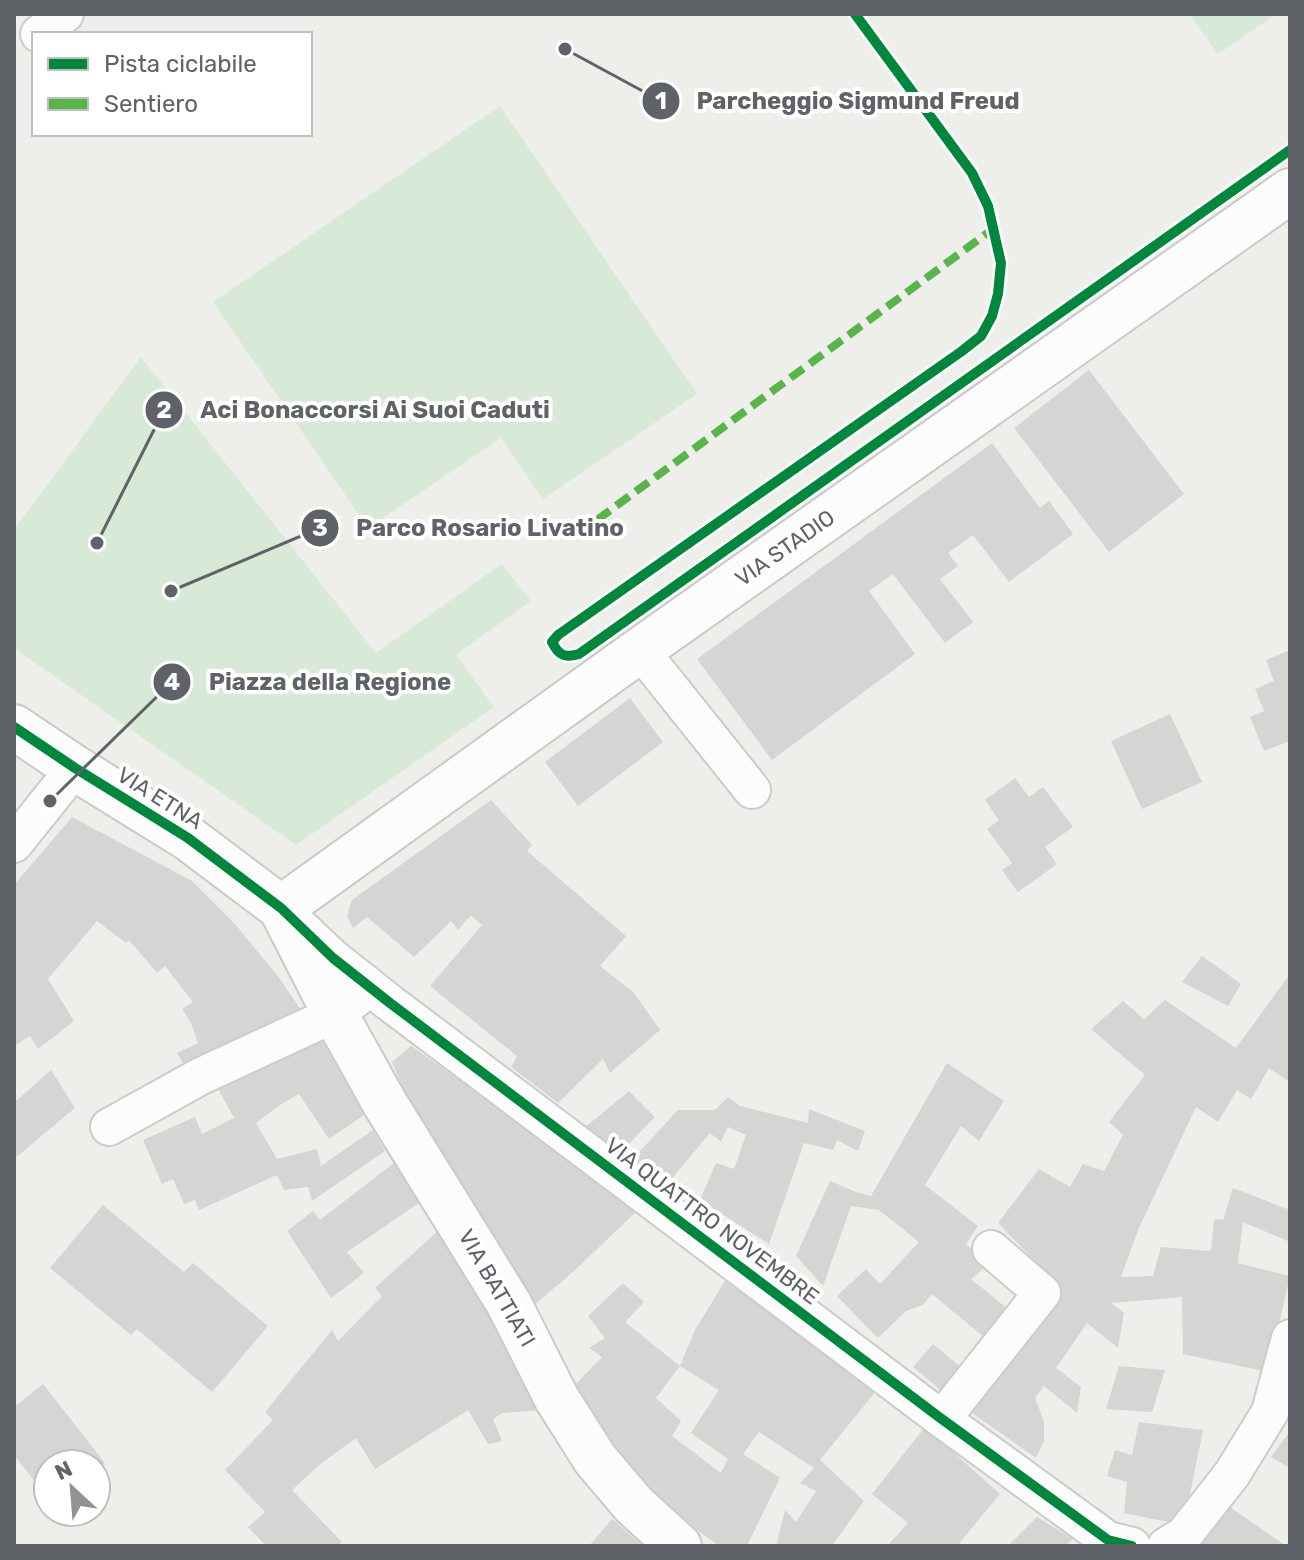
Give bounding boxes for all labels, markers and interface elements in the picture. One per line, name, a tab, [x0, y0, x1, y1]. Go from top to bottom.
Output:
legend	[32, 32, 312, 136]
text: Pista ciclabile	[104, 50, 257, 78]
callout: Parcheggio Sigmund Freud	[641, 77, 1036, 125]
text: 1	[655, 87, 667, 115]
text: Parcheggio Sigmund Freud	[696, 87, 1020, 115]
text: Sentiero	[104, 90, 198, 118]
callout: Aci Bonaccorsi Ai Suoi Caduti	[144, 386, 566, 434]
text: 2	[156, 396, 172, 424]
text: Aci Bonaccorsi Ai Suoi Caduti	[200, 396, 550, 424]
callout: Parco Rosario Livatino	[300, 504, 640, 552]
street label: VIA STADIO	[730, 504, 840, 592]
text: 3	[312, 514, 328, 542]
text: Parco Rosario Livatino	[356, 514, 624, 542]
callout: Piazza della Regione	[152, 658, 467, 706]
text: 4	[164, 668, 180, 696]
text: Piazza della Regione	[209, 668, 451, 696]
street label: VIA ETNA	[112, 761, 208, 835]
street label: VIA QUATTRO NOVEMBRE	[600, 1132, 824, 1310]
street label: VIA BATTIATI	[453, 1225, 541, 1351]
north arrow	[32, 1448, 112, 1528]
text: N	[50, 1455, 76, 1486]

